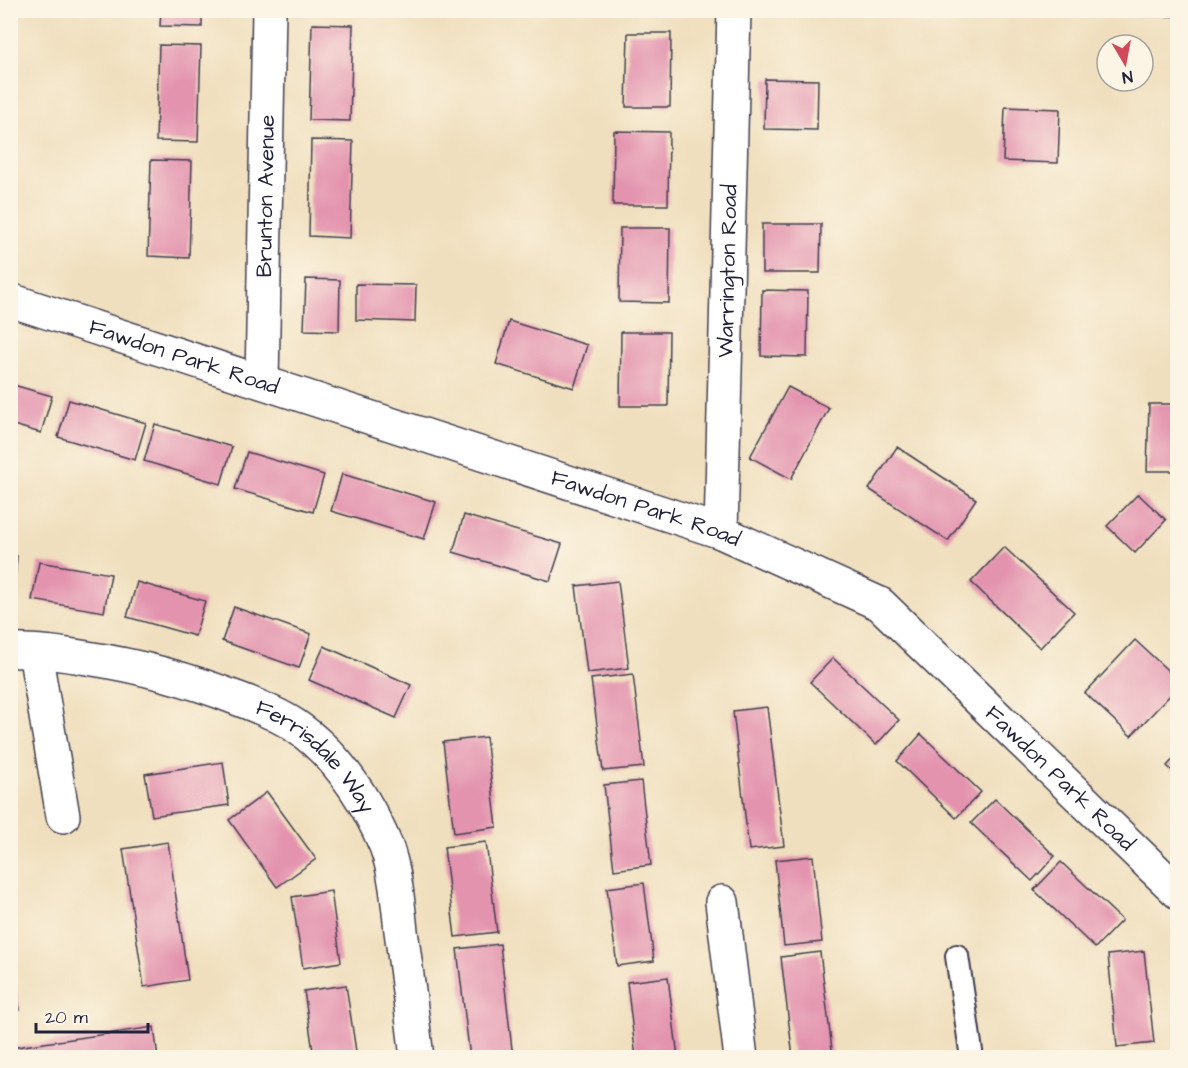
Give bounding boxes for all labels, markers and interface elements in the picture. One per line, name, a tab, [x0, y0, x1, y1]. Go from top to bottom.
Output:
north arrow	[1095, 33, 1155, 93]
text: N	[1121, 65, 1134, 88]
street label: Brunton Avenue	[248, 114, 283, 278]
street label: Warrington Road	[710, 184, 745, 358]
street label: Fawdon Park Road	[85, 311, 283, 402]
street label: Fawdon Park Road	[547, 462, 746, 554]
street label: Ferrisdale Way	[251, 692, 382, 819]
street label: Fawdon Park Road	[978, 698, 1142, 858]
scale bar	[36, 996, 148, 1034]
text: 20 m	[45, 1005, 88, 1030]

